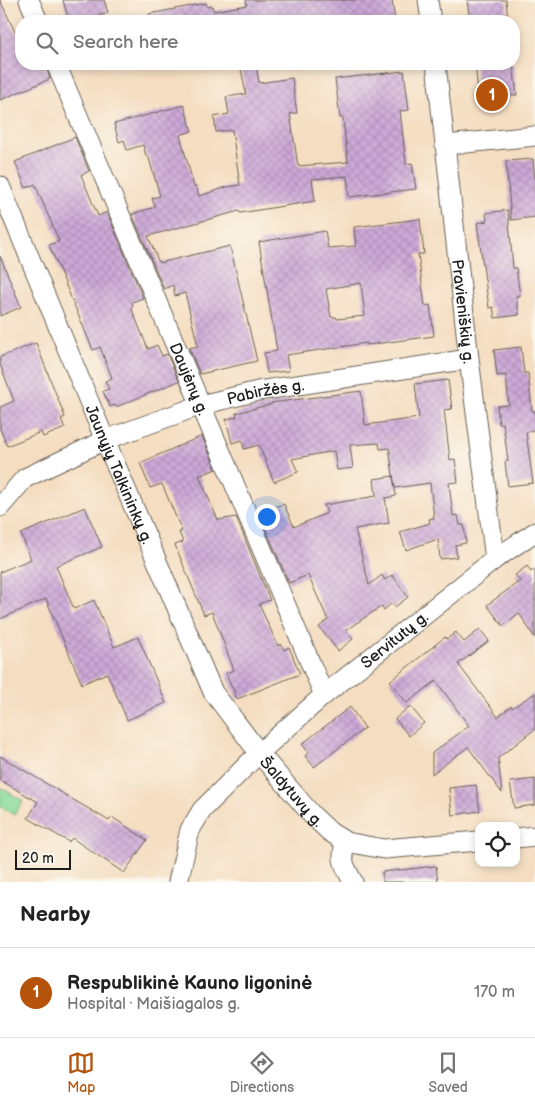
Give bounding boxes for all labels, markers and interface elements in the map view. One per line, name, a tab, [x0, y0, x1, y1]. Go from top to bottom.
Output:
search box	[15, 15, 520, 70]
icon: search	[33, 29, 61, 57]
text: Search here	[73, 31, 178, 54]
pin: 1	[476, 76, 508, 114]
street label: Pravieniškių g.	[447, 258, 478, 365]
street label: Daujėnų g.	[165, 340, 212, 418]
street label: Pabiržės g.	[225, 376, 306, 409]
street label: Jaunųjų Talkininkų g.	[81, 402, 156, 547]
your location	[254, 504, 280, 530]
street label: Servitutų g.	[357, 608, 433, 673]
street label: Šaldytuvų g.	[255, 752, 327, 832]
map controls	[475, 822, 520, 867]
button: locate	[475, 822, 520, 867]
scale bar	[15, 847, 71, 870]
text: 20 m	[22, 850, 54, 867]
text: Nearby	[20, 902, 90, 927]
text: Respublikinė Kauno ligoninė	[67, 972, 312, 995]
text: 1	[33, 983, 39, 1002]
text: 170 m	[474, 983, 515, 1002]
text: Hospital · Maišiagalos g.	[67, 995, 240, 1014]
tab: Map	[67, 1049, 95, 1096]
tab: Directions	[230, 1049, 294, 1096]
tab: Saved	[428, 1049, 468, 1096]

